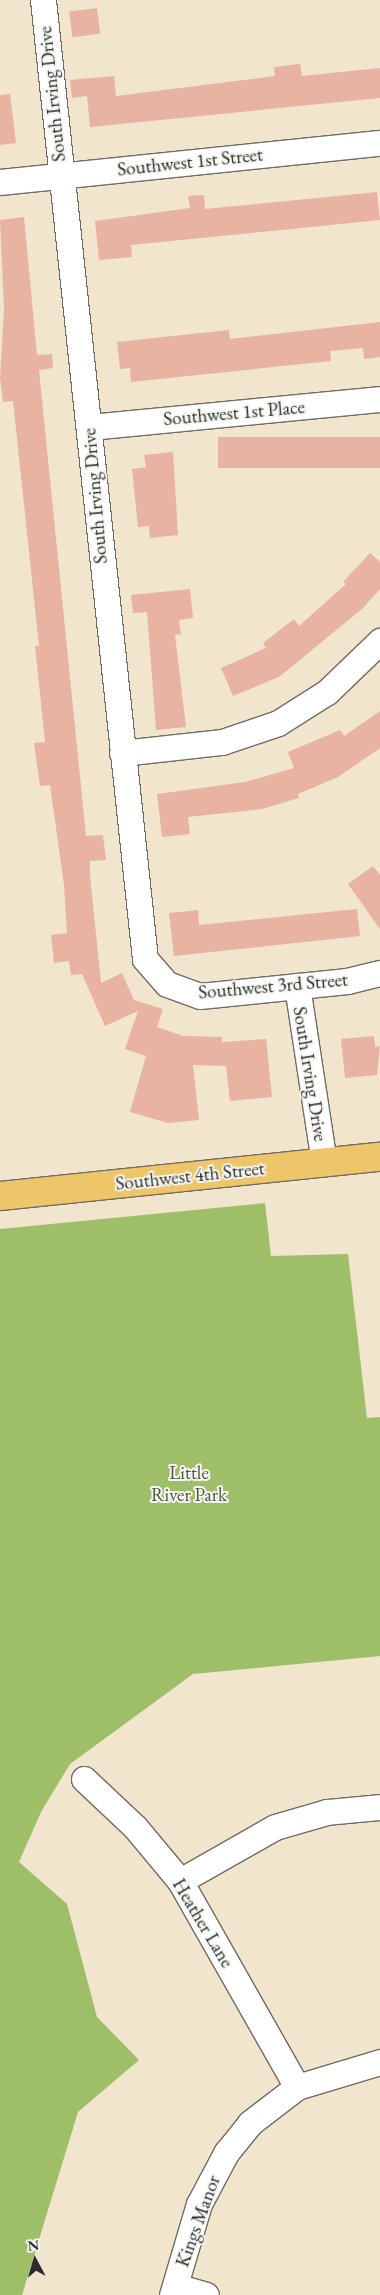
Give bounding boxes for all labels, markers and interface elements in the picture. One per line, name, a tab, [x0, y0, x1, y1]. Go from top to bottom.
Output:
street label: South Irving Drive	[34, 25, 70, 163]
street label: Southwest 1st Street	[116, 143, 264, 181]
street label: Southwest 1st Place	[162, 395, 306, 431]
street label: South Irving Drive	[78, 427, 112, 565]
street label: Southwest 3rd Street	[197, 968, 349, 1004]
street label: South Irving Drive	[288, 1005, 332, 1143]
street label: Southwest 4th Street	[114, 1157, 266, 1195]
park label: Little River Park	[151, 1462, 227, 1506]
street label: Heather Lane	[168, 1874, 238, 1972]
street label: Kings Manor	[171, 2172, 225, 2270]
north arrow	[10, 2235, 60, 2285]
text: N	[27, 2236, 40, 2255]

